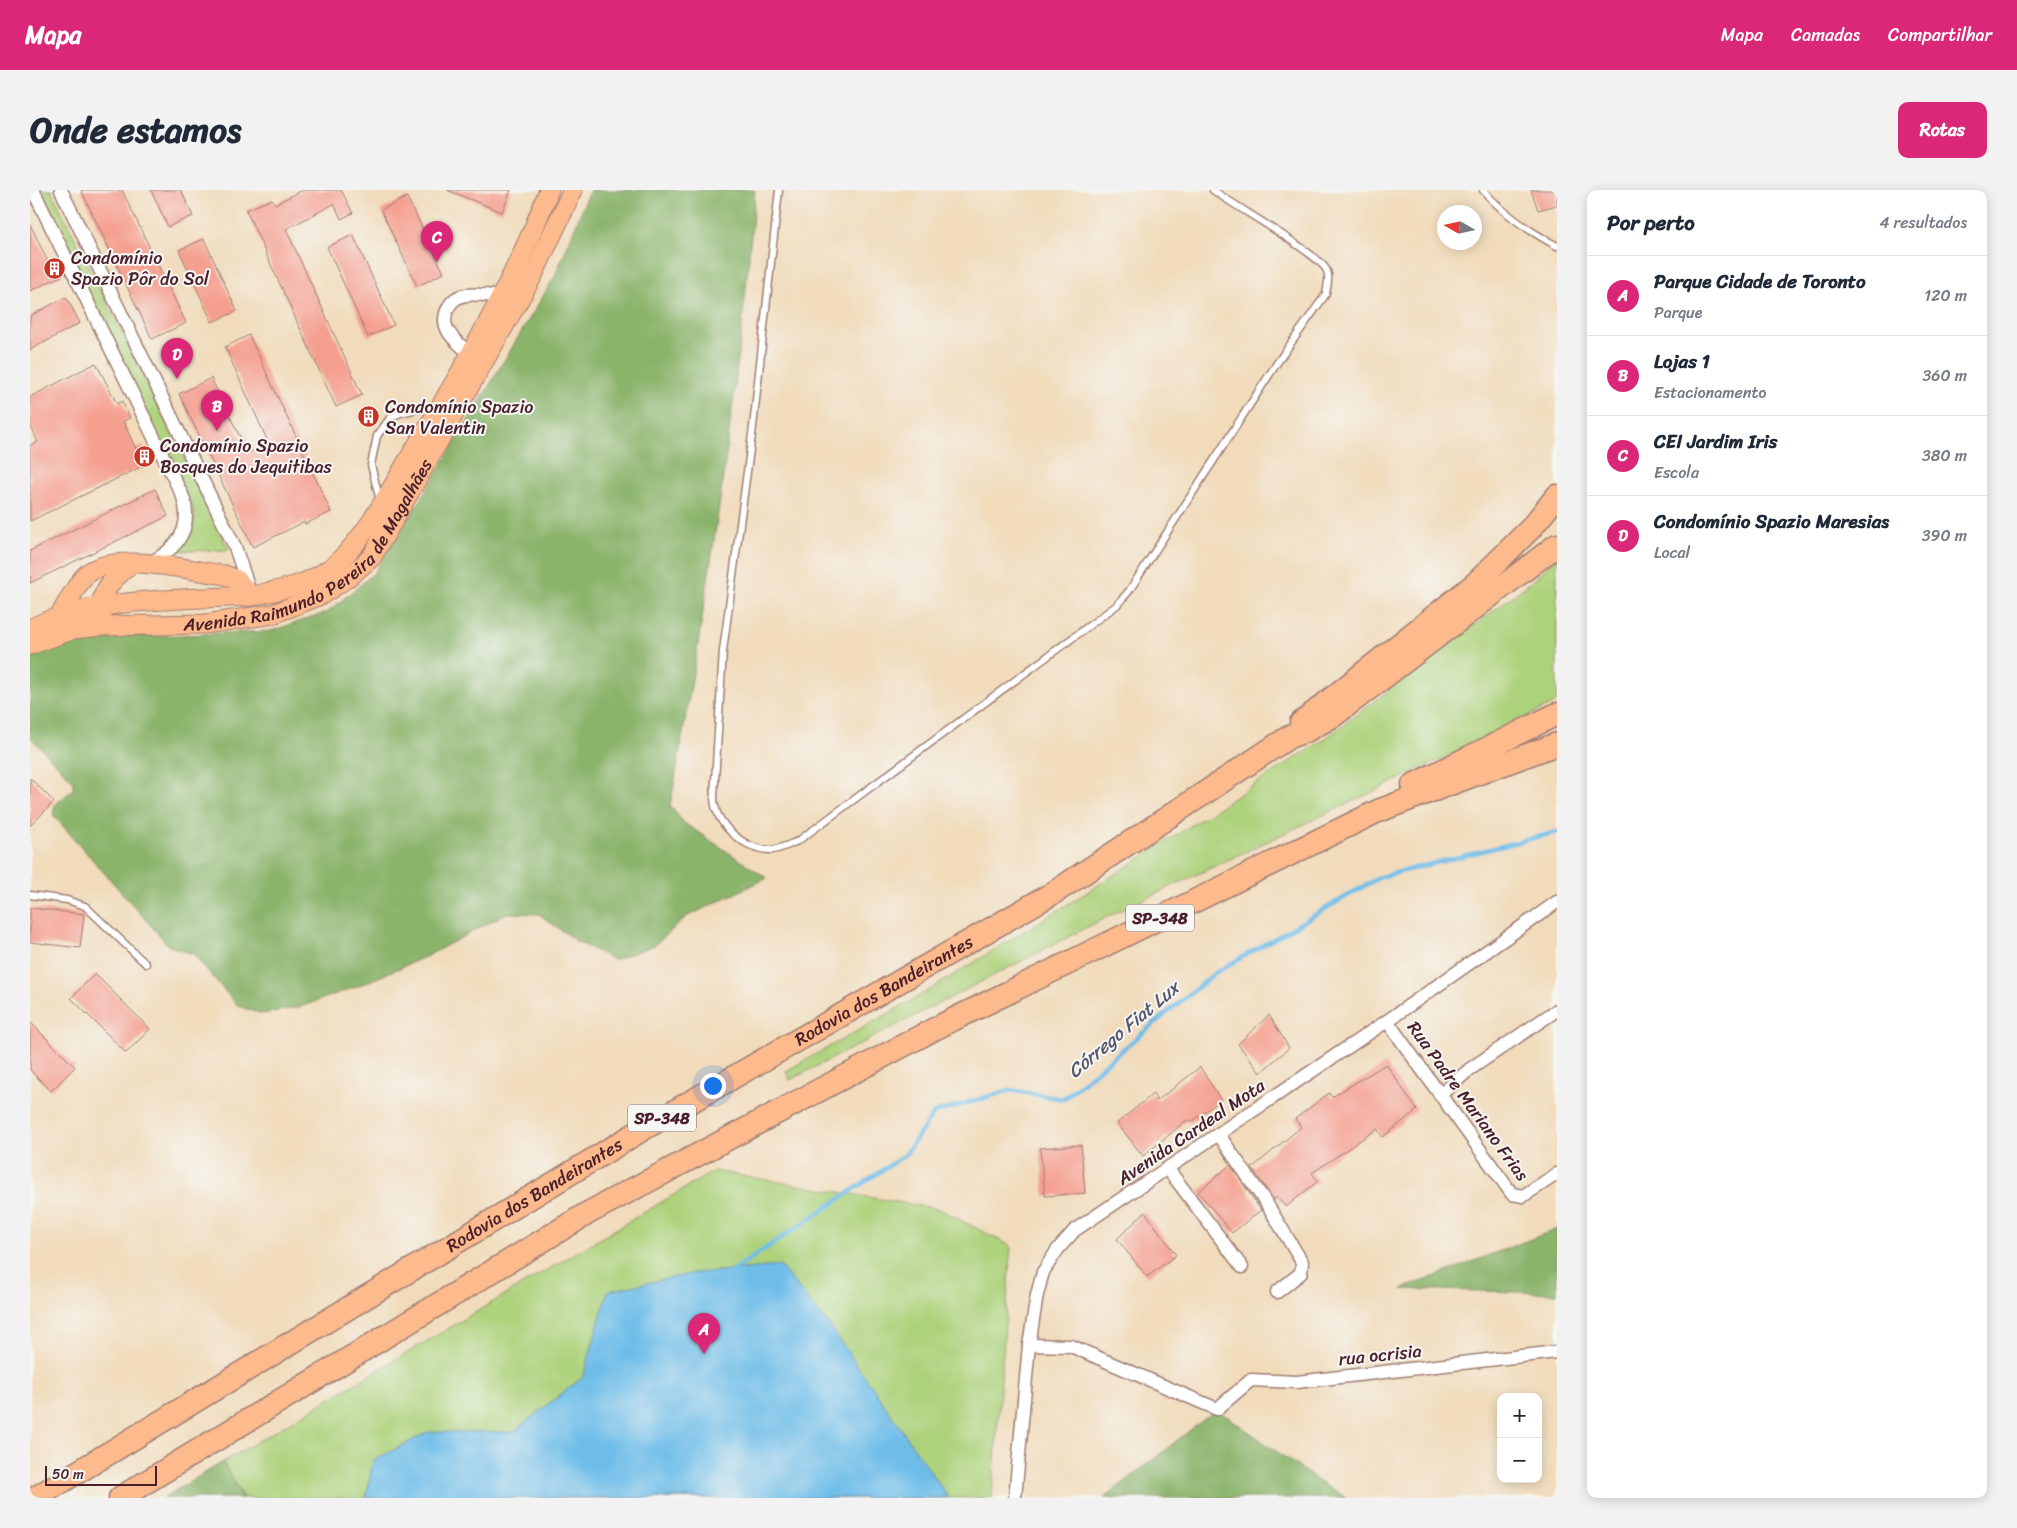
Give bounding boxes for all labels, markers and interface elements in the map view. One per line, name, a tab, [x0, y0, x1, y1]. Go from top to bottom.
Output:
text: Mapa	[25, 14, 81, 56]
text: Mapa	[1721, 19, 1763, 51]
text: Camadas	[1791, 19, 1860, 51]
text: Compartilhar	[1888, 19, 1992, 51]
text: Onde estamos	[30, 99, 241, 161]
button: Rotas	[1898, 102, 1987, 158]
text: Por perto	[1607, 204, 1695, 242]
north arrow	[1437, 205, 1482, 250]
text: 4 resultados	[1879, 208, 1967, 237]
pin: C	[421, 221, 453, 262]
place label: Condomínio Spazio Pôr do Sol	[71, 242, 210, 295]
building icon: Condomínio Spazio Pôr do Sol	[43, 256, 67, 280]
text: Parque Cidade de Toronto	[1654, 265, 1866, 298]
text: A	[1618, 281, 1628, 310]
text: 120 m	[1924, 281, 1967, 310]
text: Parque	[1654, 298, 1702, 327]
pin: D	[161, 338, 193, 379]
text: Lojas 1	[1654, 345, 1710, 378]
text: B	[1618, 361, 1628, 390]
text: 360 m	[1923, 361, 1967, 390]
text: Estacionamento	[1654, 378, 1766, 407]
pin: B	[201, 390, 233, 431]
place label: Condomínio Spazio San Valentin	[385, 391, 534, 444]
building icon: Condomínio Spazio San Valentin	[357, 405, 381, 429]
text: CEI Jardim Iris	[1654, 425, 1778, 458]
place label: Condomínio Spazio Bosques do Jequitibas	[160, 430, 332, 483]
text: C	[1618, 441, 1628, 470]
text: 380 m	[1922, 441, 1967, 470]
building icon: Condomínio Spazio Bosques do Jequitibas	[132, 444, 156, 468]
street label: Avenida Raimundo Pereira de Magalhães	[182, 452, 442, 640]
text: Escola	[1654, 458, 1699, 487]
text: Condomínio Spazio Maresias	[1654, 505, 1889, 538]
text: D	[1618, 521, 1628, 550]
text: 390 m	[1922, 521, 1967, 550]
text: Local	[1654, 538, 1690, 567]
road number: SP-348	[1126, 904, 1194, 931]
street label: Rodovia dos Bandeirantes	[788, 926, 980, 1055]
water label: Córrego Fiat Lux	[1060, 971, 1189, 1086]
street label: Rua Padre Mariano Frias	[1399, 1014, 1538, 1188]
street label: Avenida Cardeal Mota	[1109, 1070, 1273, 1194]
your location	[700, 1073, 726, 1099]
road number: SP-348	[628, 1104, 696, 1131]
street label: Rodovia dos Bandeirantes	[440, 1129, 630, 1261]
pin: A	[688, 1313, 720, 1354]
street label: rua ocrisia	[1337, 1335, 1423, 1375]
map controls	[1497, 1393, 1542, 1483]
button: +	[1497, 1393, 1542, 1438]
button: −	[1497, 1438, 1542, 1483]
text: 50 m	[52, 1462, 84, 1487]
scale bar	[45, 1463, 158, 1486]

